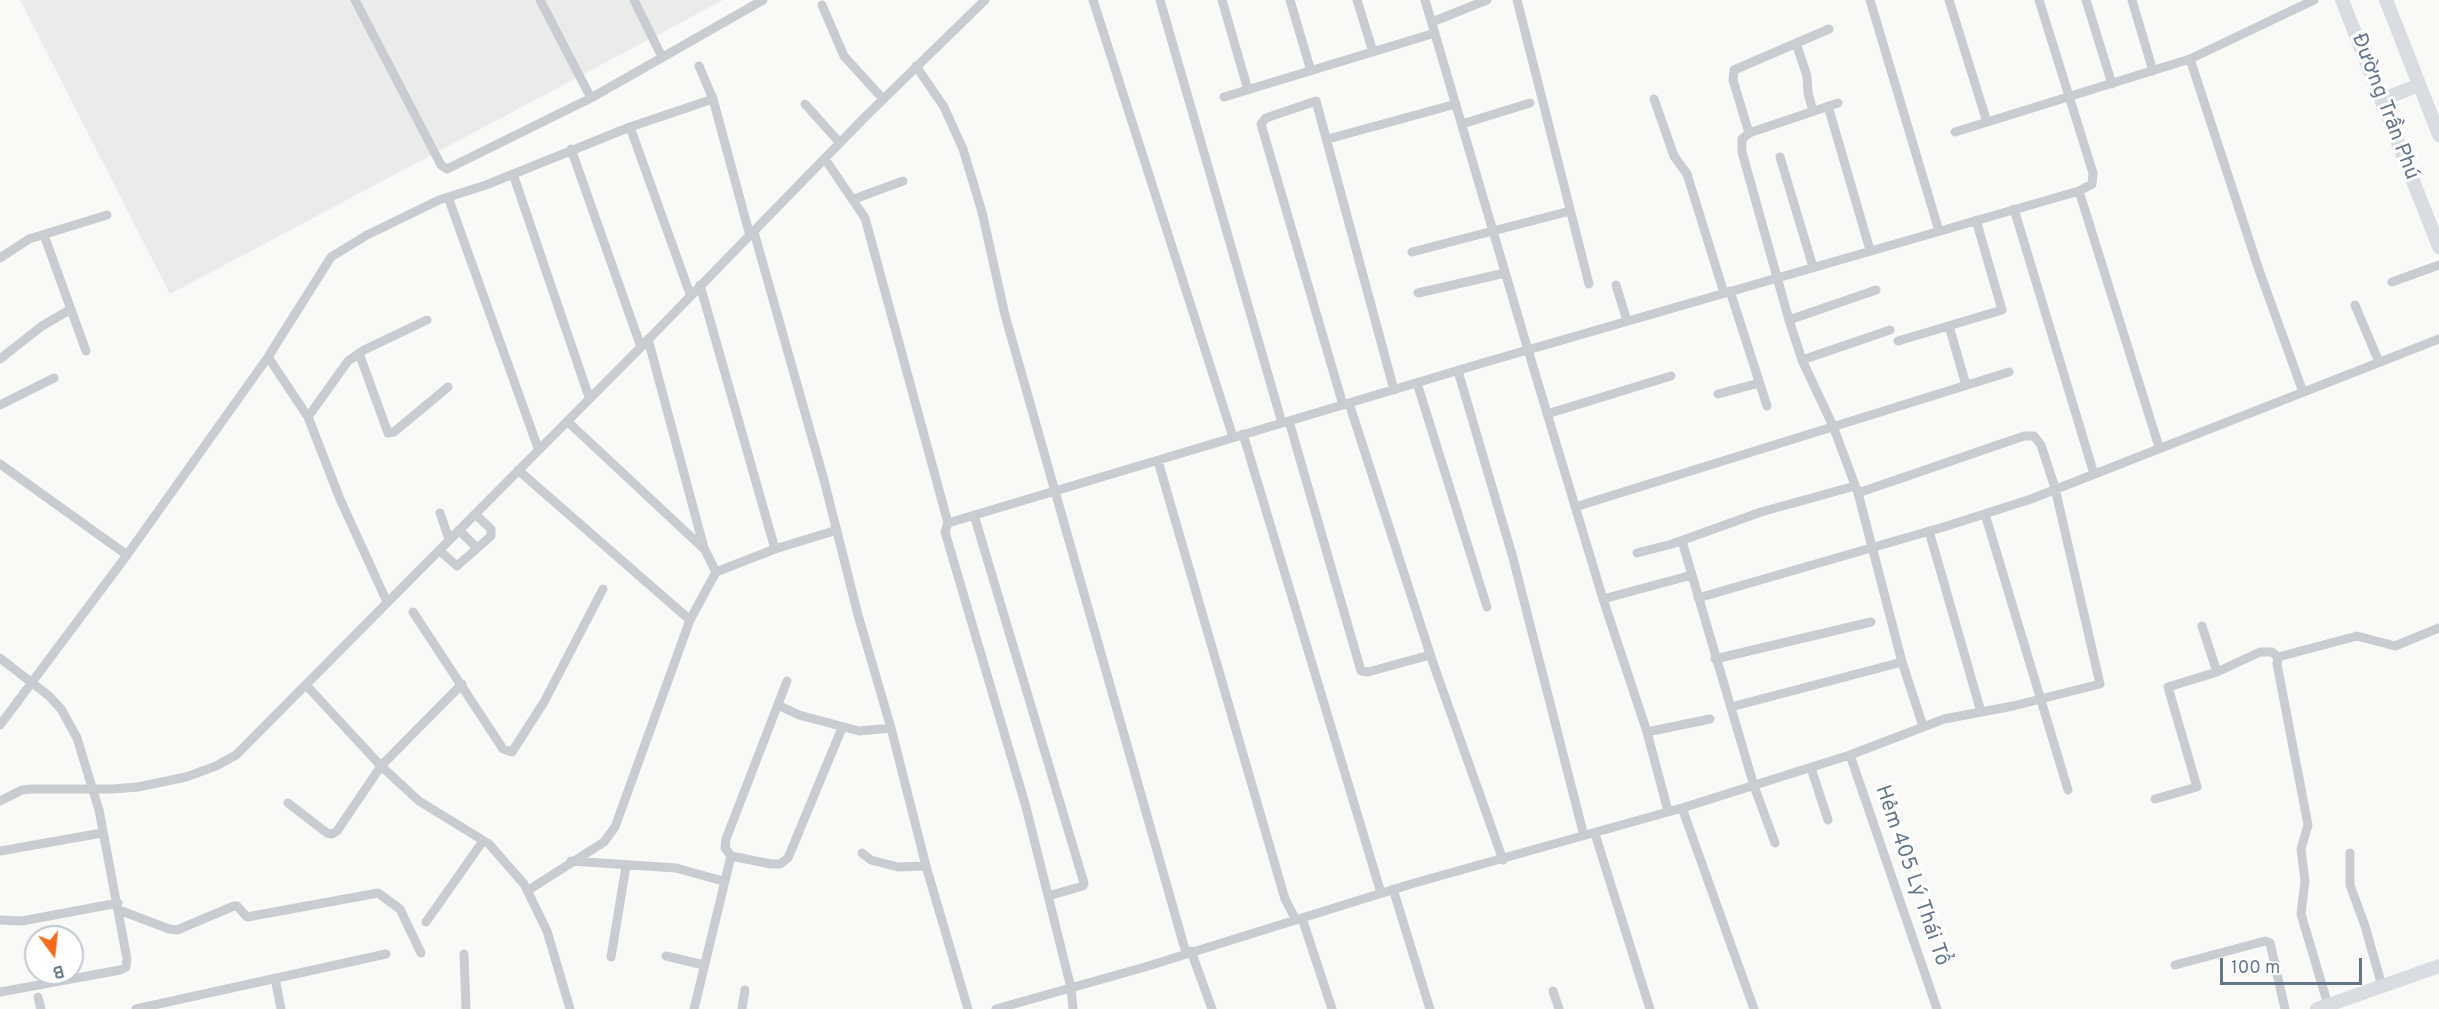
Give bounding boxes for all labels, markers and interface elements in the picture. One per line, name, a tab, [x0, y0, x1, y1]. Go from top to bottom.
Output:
street label: Đường Trần Phú	[2345, 30, 2423, 184]
street label: Hẻm 405 Lý Thái Tổ	[1868, 782, 1954, 970]
north arrow	[24, 925, 84, 985]
scale bar	[2223, 946, 2366, 984]
text: 100 m	[2231, 957, 2280, 980]
text: B	[50, 959, 66, 982]

